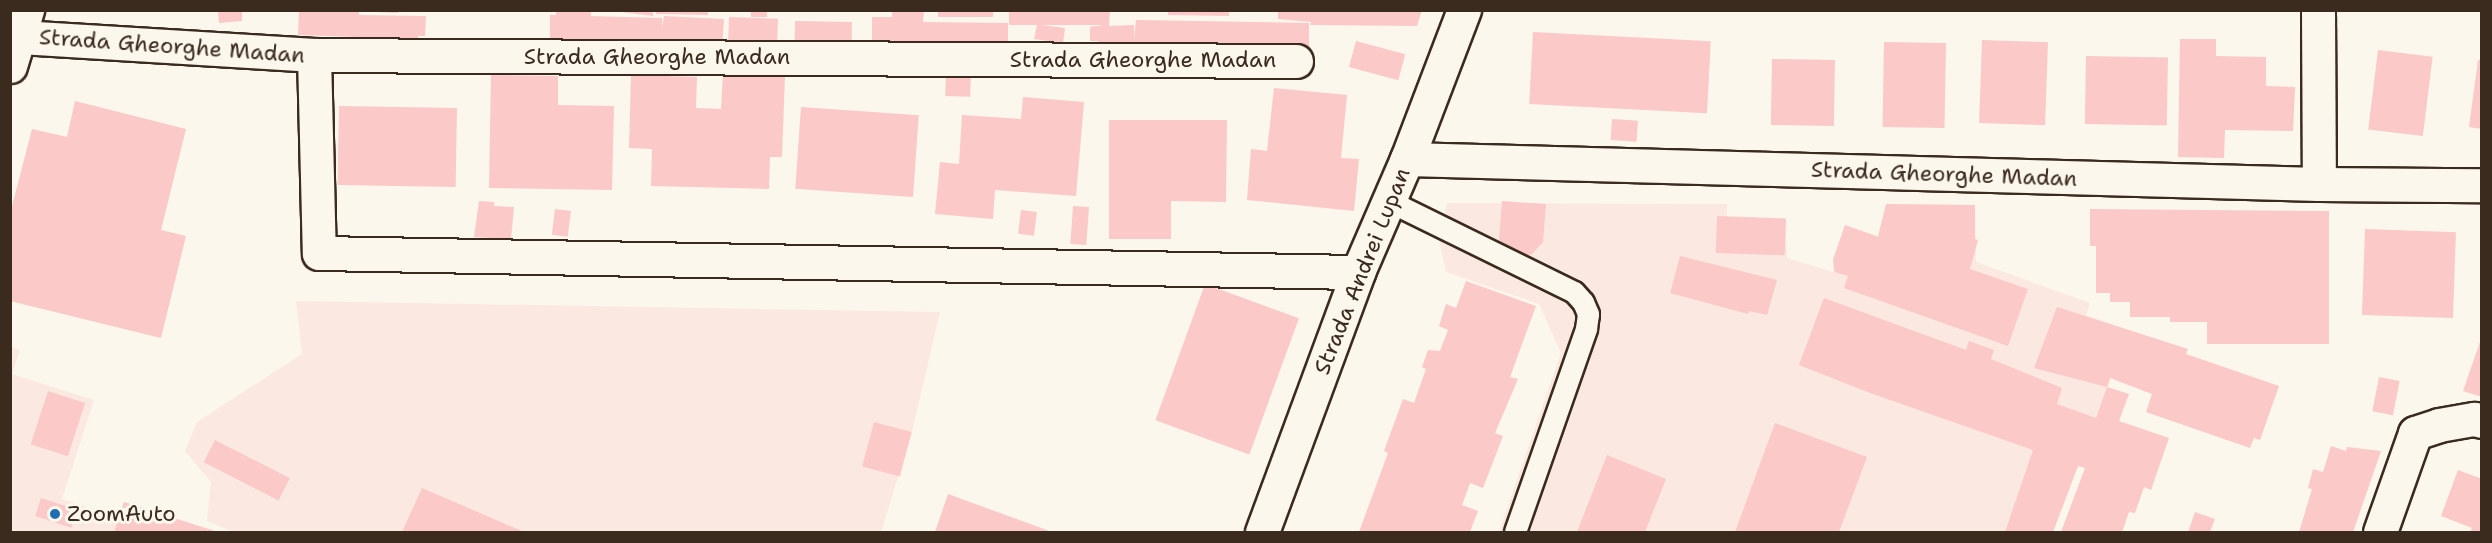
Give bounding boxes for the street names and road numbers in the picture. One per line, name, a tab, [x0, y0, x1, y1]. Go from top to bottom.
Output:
street label: Strada Gheorghe Madan	[38, 24, 306, 68]
street label: Strada Gheorghe Madan	[524, 44, 790, 70]
street label: Strada Gheorghe Madan	[1010, 47, 1276, 73]
street label: Strada Gheorghe Madan	[1810, 156, 2078, 192]
street label: Strada Andrei Lupan	[1308, 164, 1416, 378]

